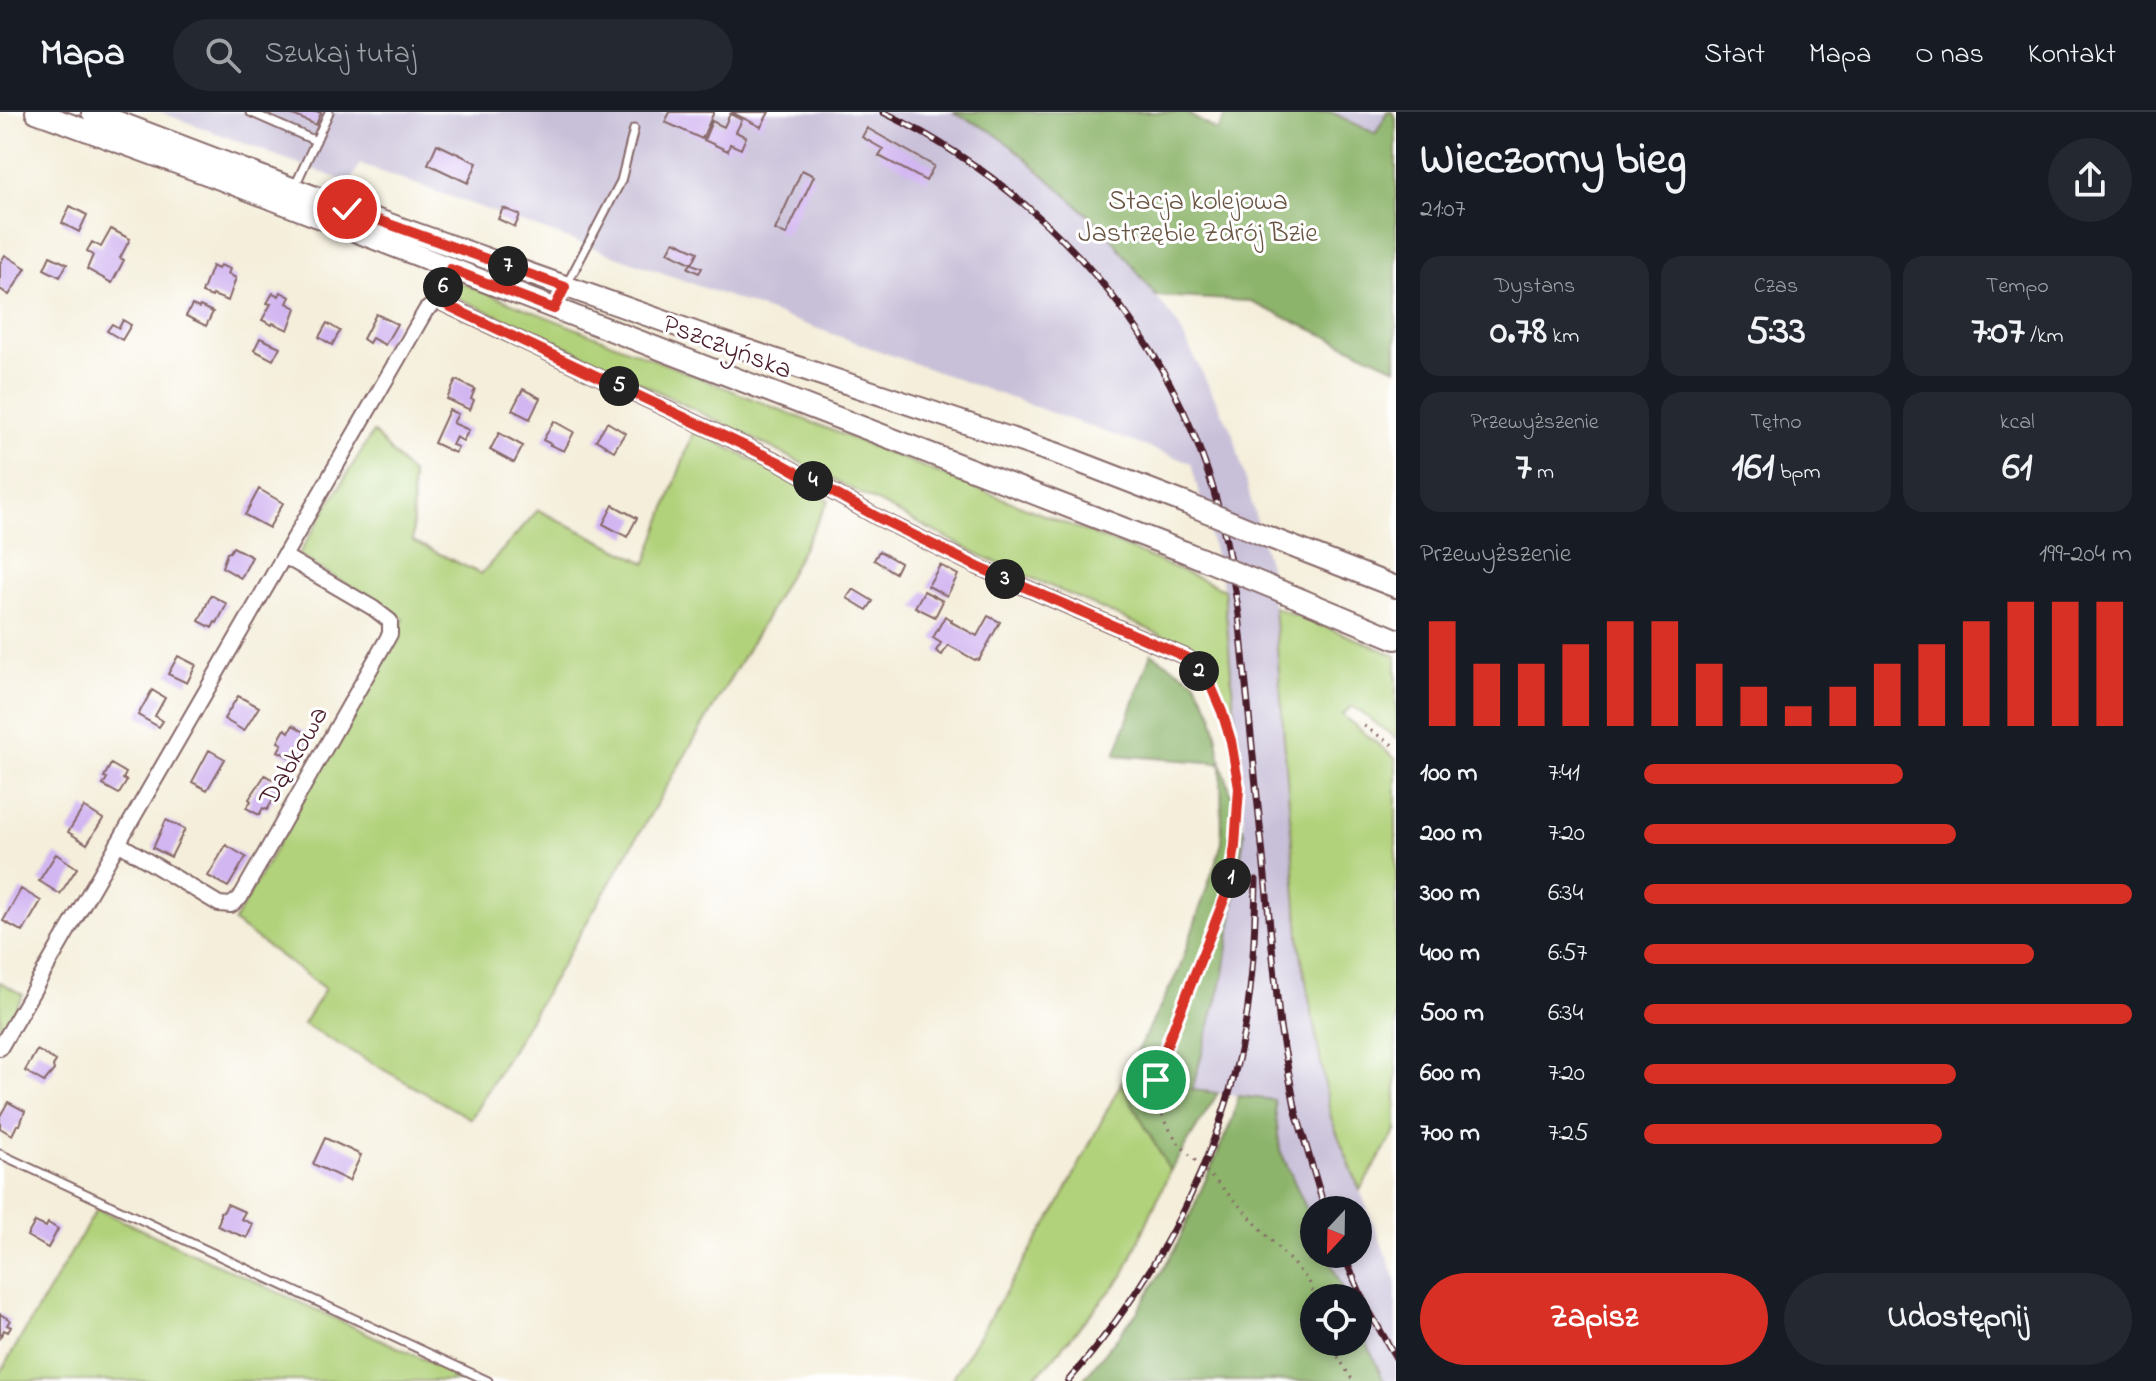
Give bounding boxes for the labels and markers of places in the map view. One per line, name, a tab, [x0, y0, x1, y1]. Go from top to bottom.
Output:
pin	[313, 175, 381, 243]
pin: 7	[488, 246, 528, 286]
pin: 6	[423, 267, 463, 307]
pin: 5	[599, 366, 639, 406]
pin: 4	[793, 461, 833, 501]
pin: 3	[985, 559, 1025, 599]
pin: 2	[1179, 651, 1219, 691]
pin: 1	[1211, 858, 1251, 898]
pin	[1122, 1046, 1190, 1114]

